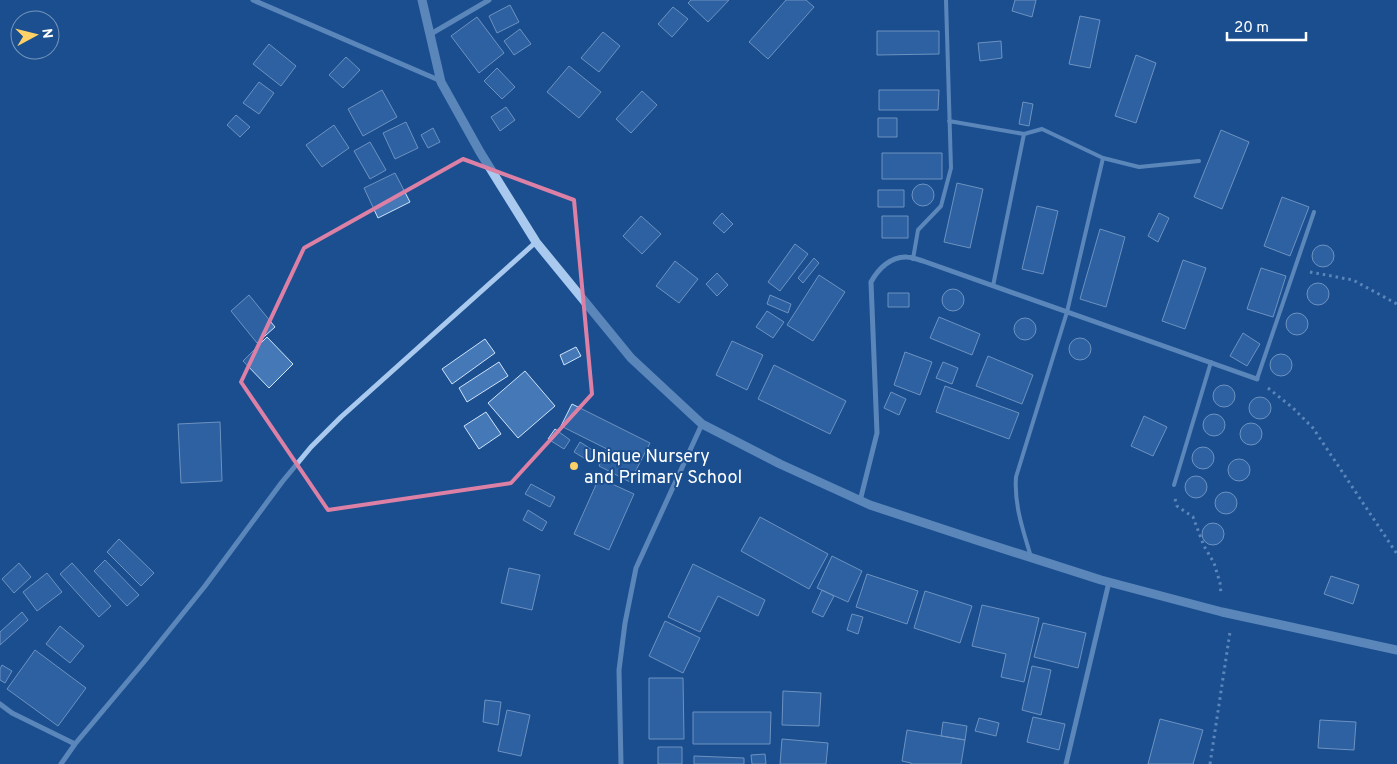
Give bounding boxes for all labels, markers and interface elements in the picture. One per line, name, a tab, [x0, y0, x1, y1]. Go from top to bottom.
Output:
north arrow	[10, 10, 60, 60]
scale bar	[1227, 10, 1306, 42]
text: 20 m	[1234, 19, 1269, 38]
text: N	[37, 28, 55, 40]
place label: Unique Nursery and Primary School	[584, 446, 742, 490]
marker: Unique Nursery and Primary School	[568, 460, 580, 472]

